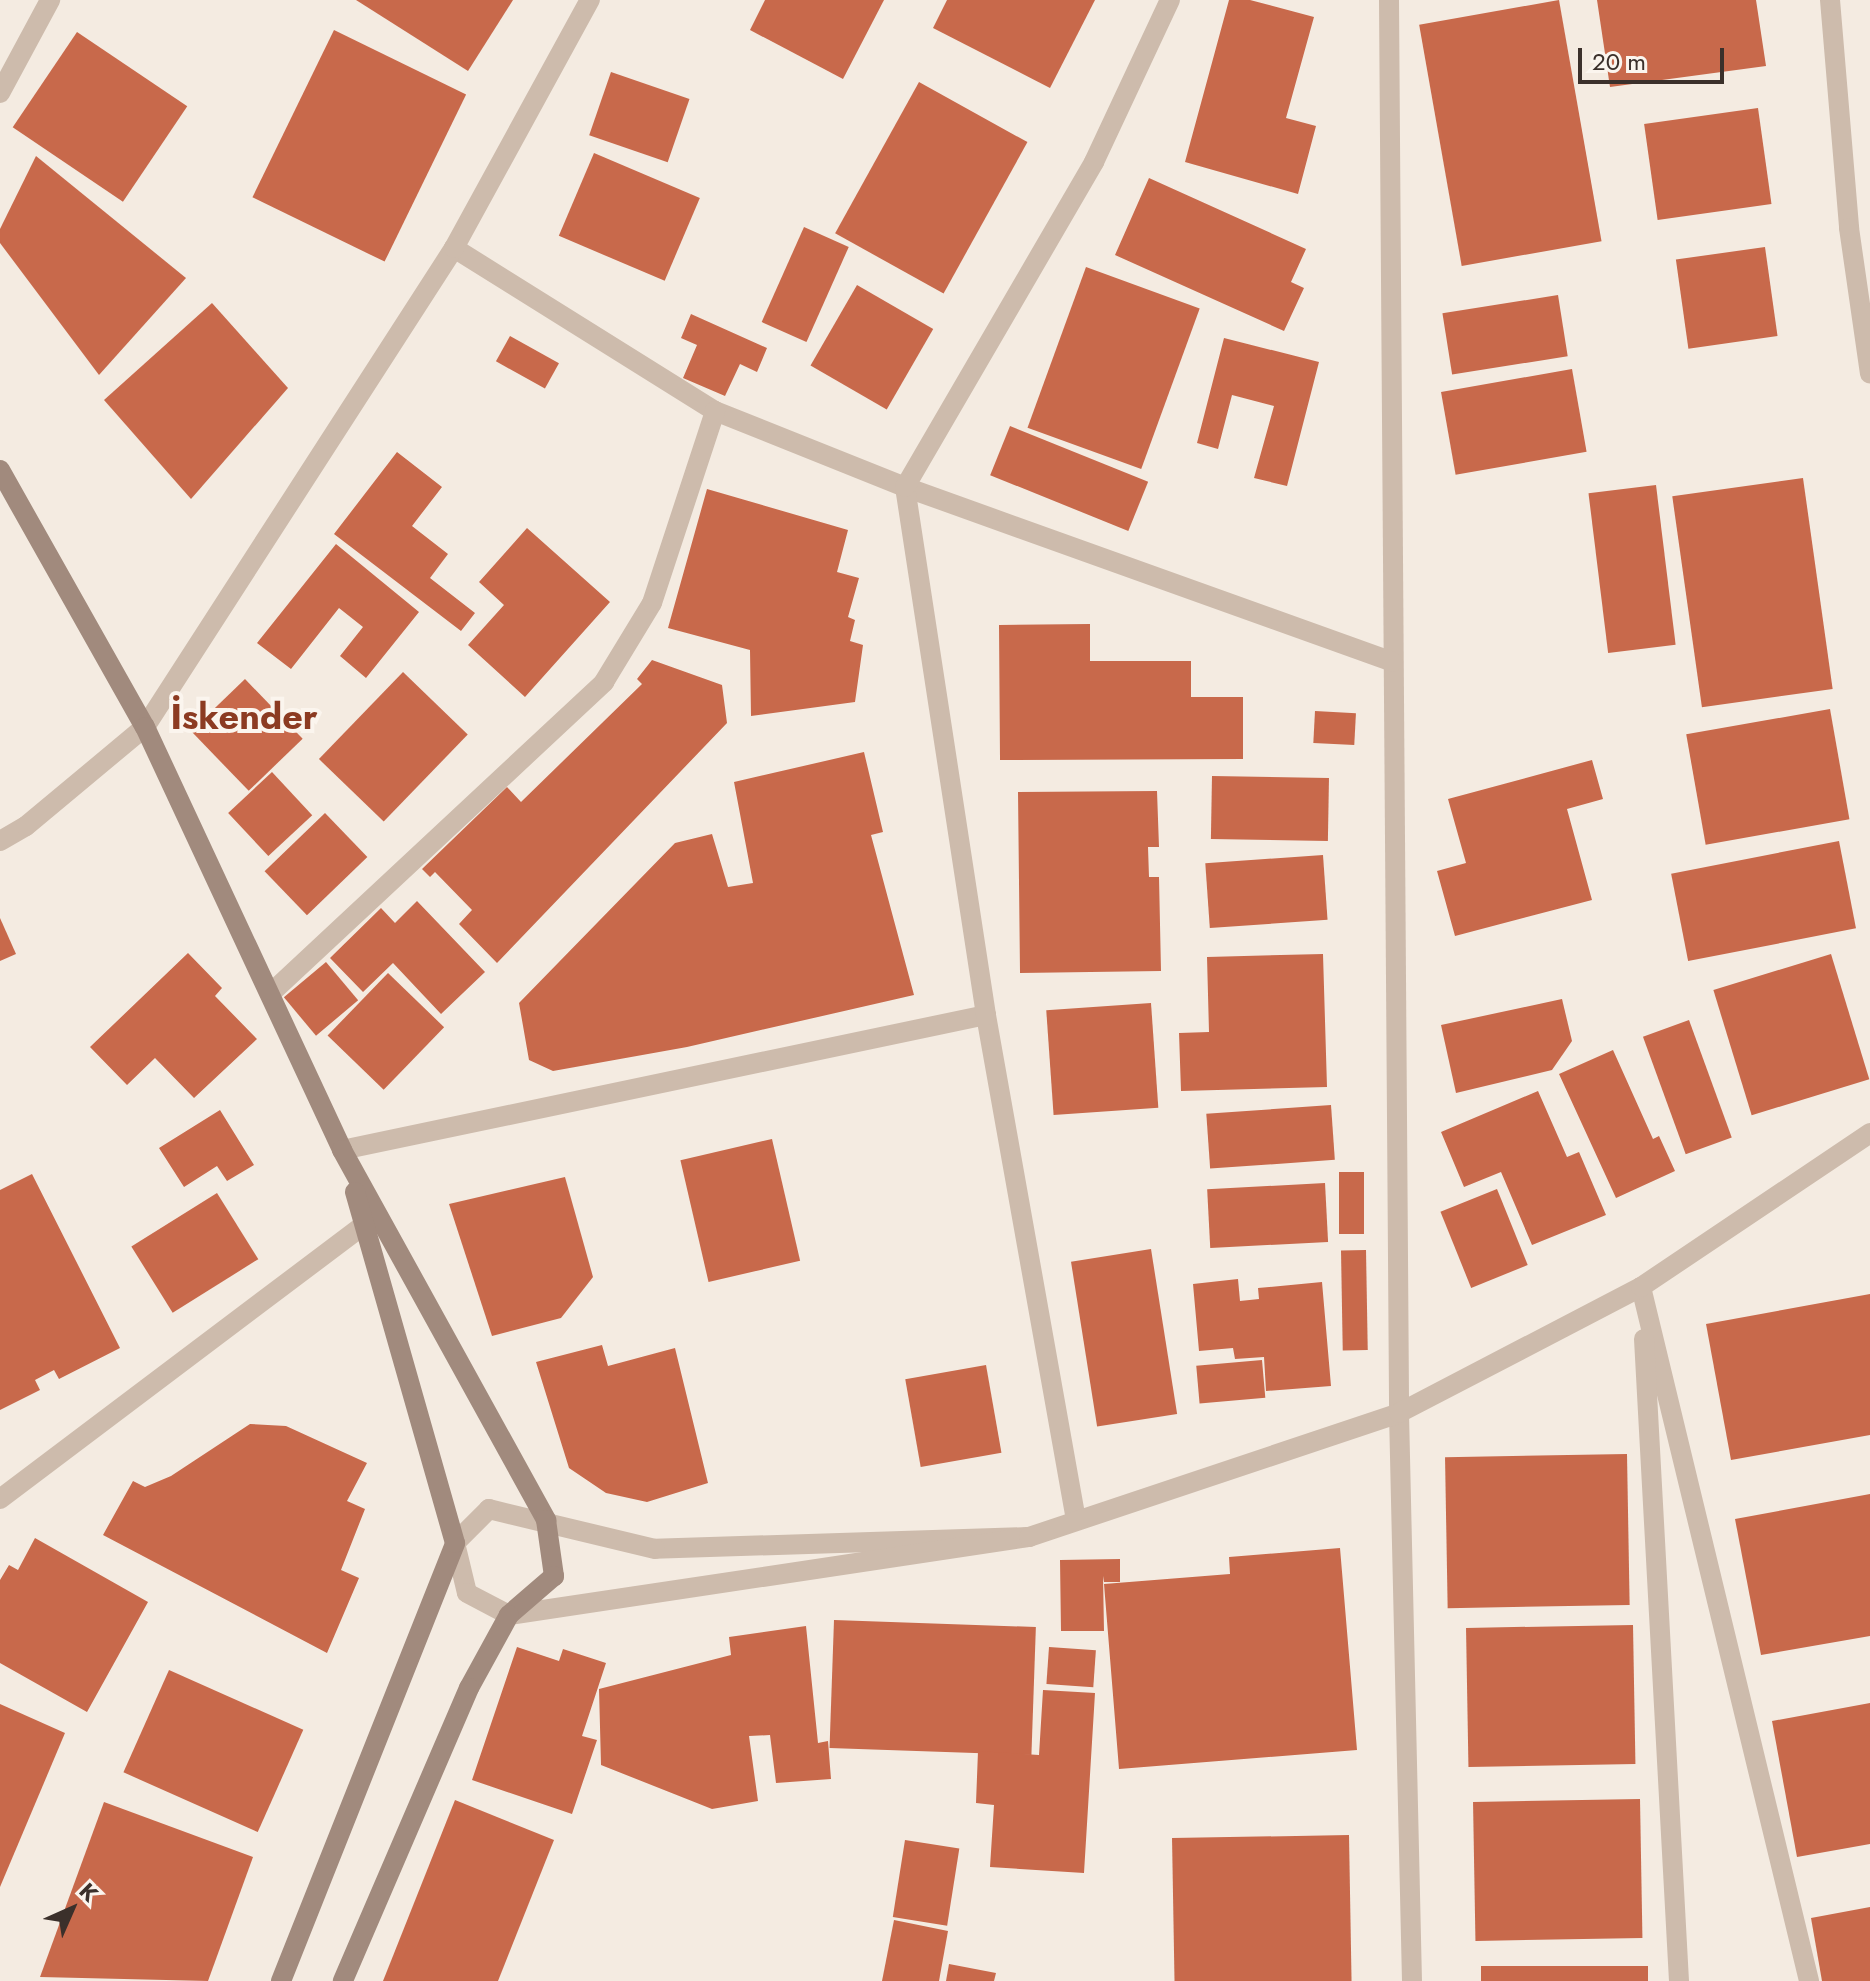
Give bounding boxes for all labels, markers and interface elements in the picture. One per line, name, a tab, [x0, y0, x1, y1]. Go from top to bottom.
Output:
scale bar	[1582, 32, 1728, 82]
text: 20 m	[1592, 44, 1646, 79]
district label: İskender	[170, 695, 318, 739]
north arrow	[32, 1869, 112, 1949]
text: K	[72, 1875, 106, 1909]

